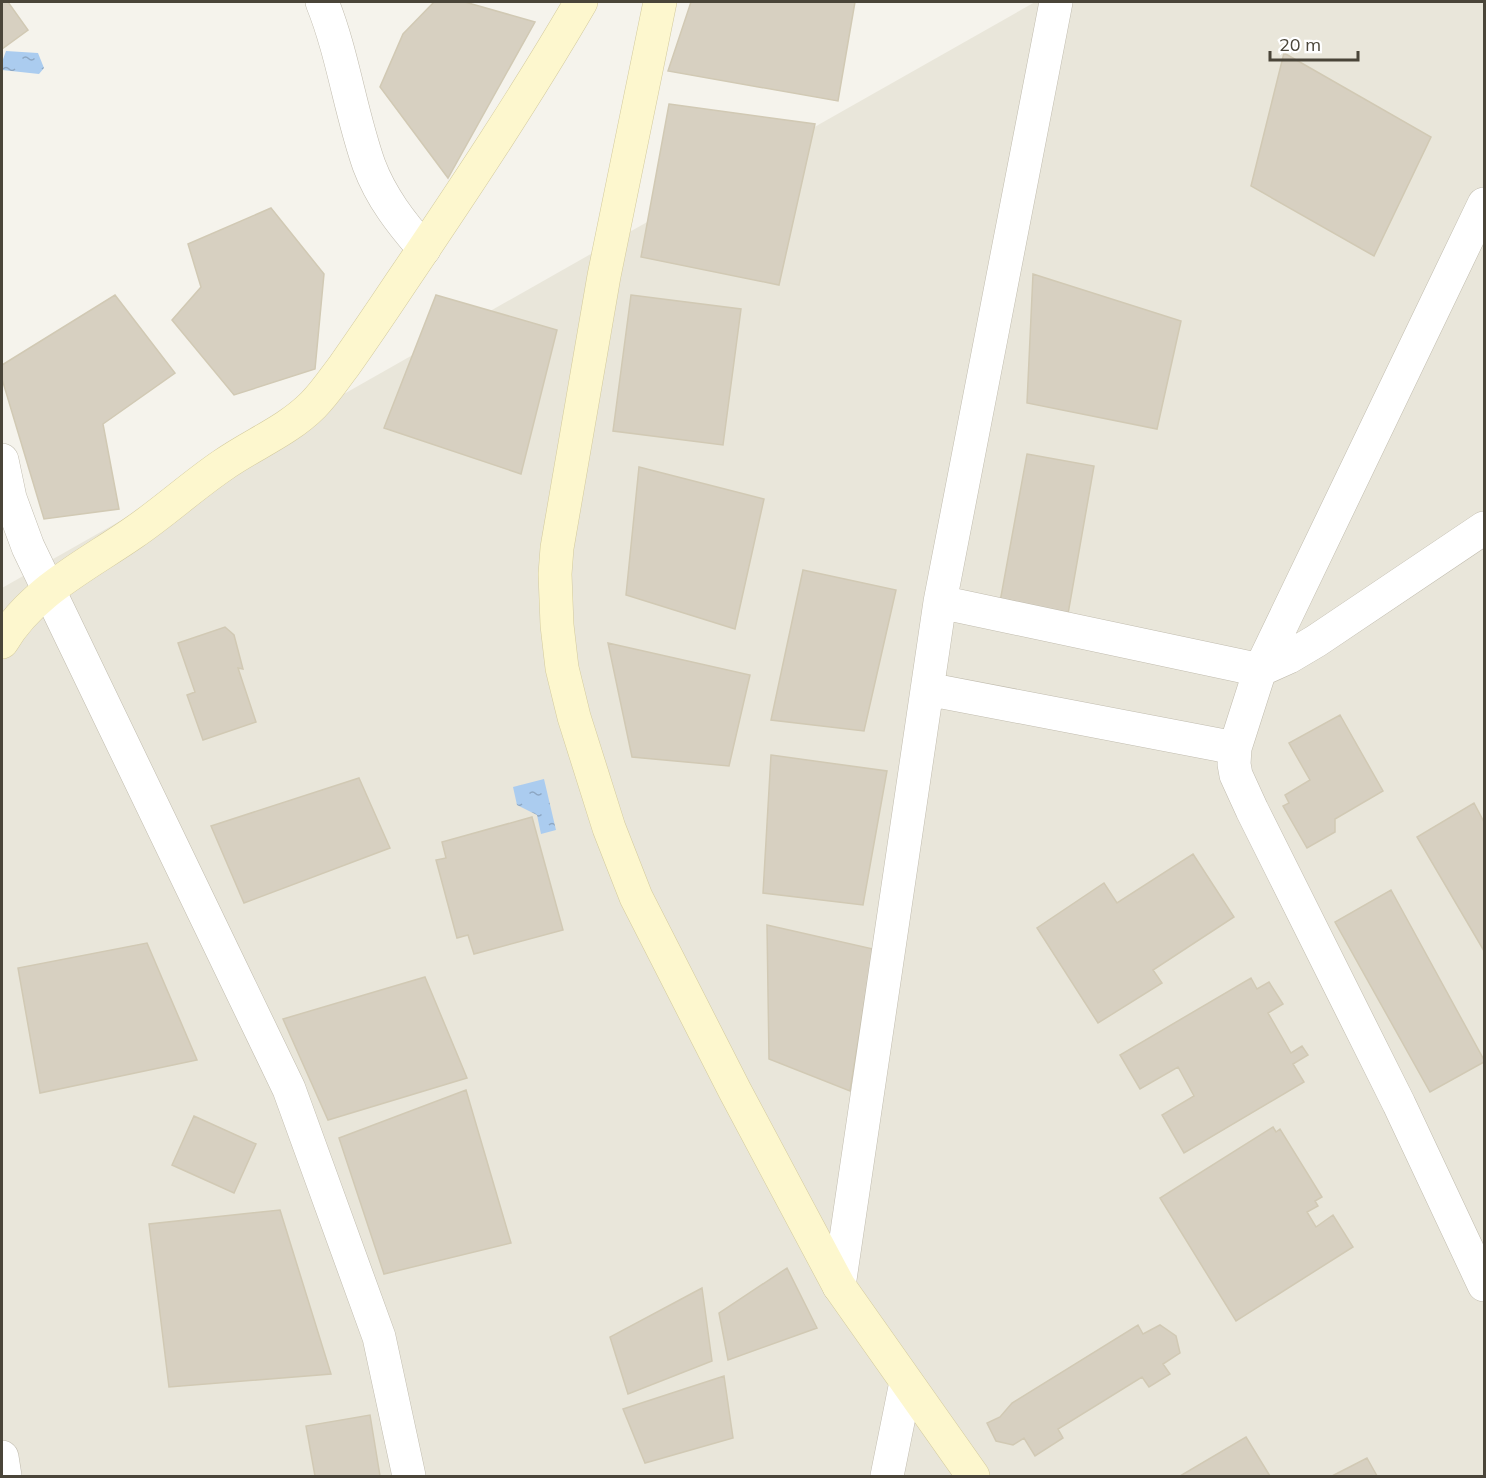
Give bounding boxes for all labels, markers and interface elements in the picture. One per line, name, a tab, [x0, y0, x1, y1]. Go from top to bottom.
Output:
scale bar	[1270, 24, 1358, 62]
text: 20 m	[1279, 33, 1321, 56]

